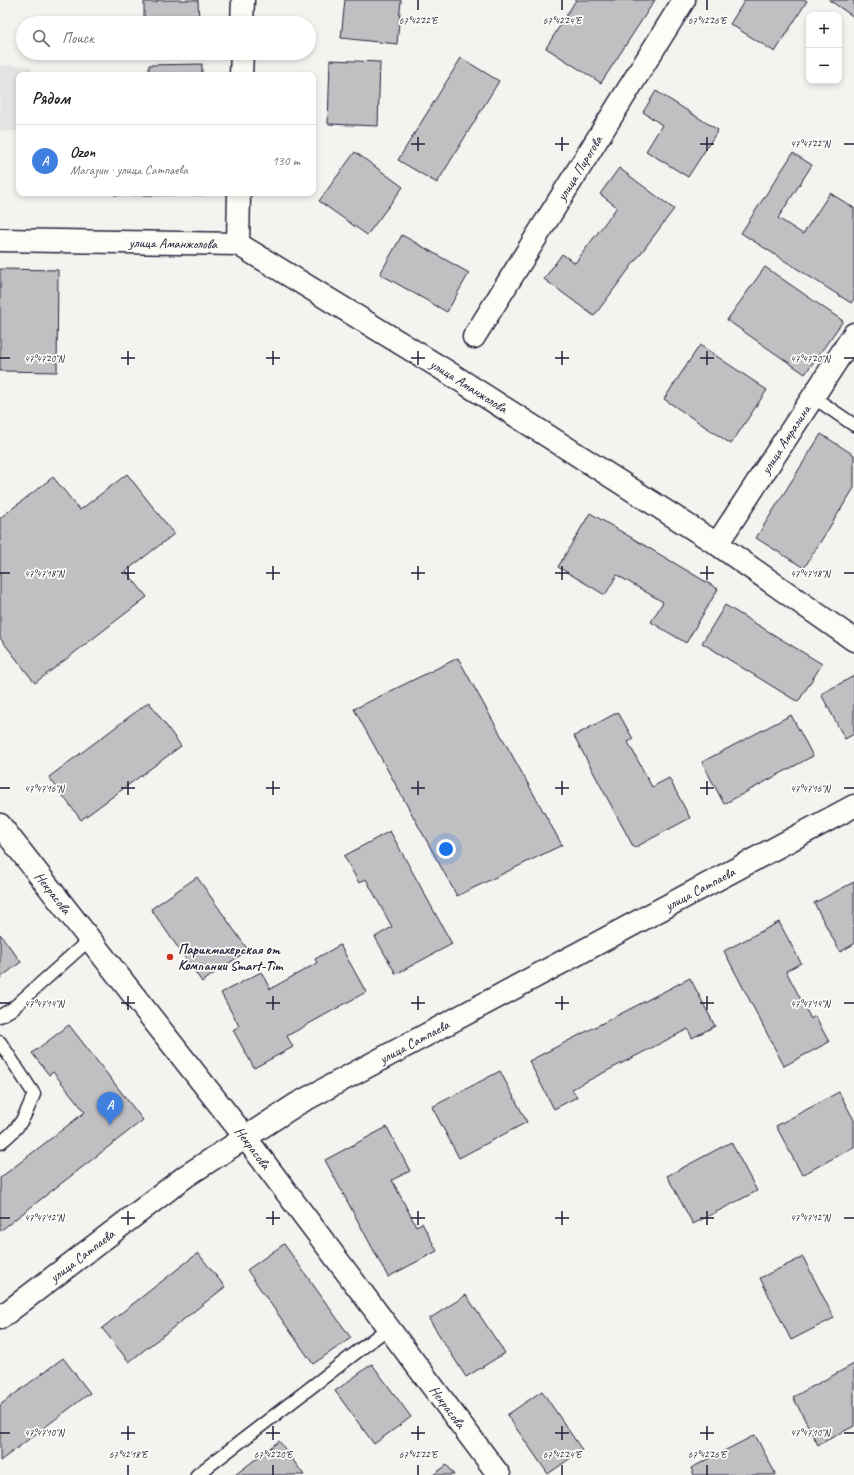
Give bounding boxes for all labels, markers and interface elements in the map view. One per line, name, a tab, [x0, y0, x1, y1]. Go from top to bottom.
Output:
map controls	[806, 12, 842, 84]
button: +	[806, 12, 842, 48]
text: 67°42'22"E	[399, 14, 439, 27]
text: 67°42'24"E	[543, 14, 583, 27]
text: 67°42'26"E	[688, 14, 728, 27]
search box	[16, 16, 316, 60]
icon: search	[30, 27, 52, 49]
text: Поиск	[62, 29, 94, 48]
button: −	[806, 48, 842, 84]
text: Рядом	[32, 88, 70, 109]
street label: улица Пирогова	[553, 132, 607, 205]
text: 47°47'22"N	[790, 137, 832, 150]
text: Ozon	[70, 143, 95, 162]
text: A	[42, 153, 48, 169]
text: 130 m	[272, 153, 300, 169]
text: Магазин · улица Сатпаева	[70, 162, 188, 178]
street label: улица Аманжолова	[128, 234, 218, 253]
text: 47°47'20"N	[24, 352, 66, 365]
text: 47°47'20"N	[790, 352, 832, 365]
street label: улица Аманжолова	[426, 355, 511, 417]
street label: улица Амралина	[757, 401, 815, 478]
text: 47°47'18"N	[24, 567, 66, 580]
text: 47°47'18"N	[790, 567, 832, 580]
text: 47°47'16"N	[24, 782, 66, 795]
text: 47°47'16"N	[790, 782, 832, 795]
your location	[436, 839, 456, 859]
street label: улица Сатпаева	[661, 863, 739, 915]
street label: Некрасова	[31, 868, 75, 918]
place label: Парикмахерская от Компании Smart-Tim	[178, 941, 285, 974]
marker: Парикмахерская от Компании Smart-Tim	[165, 952, 175, 962]
text: 47°47'14"N	[24, 997, 66, 1010]
text: 47°47'14"N	[790, 997, 832, 1010]
street label: улица Сатпаева	[375, 1016, 453, 1068]
pin: A	[97, 1092, 123, 1125]
street label: Некрасова	[231, 1123, 275, 1173]
text: 47°47'12"N	[24, 1211, 66, 1224]
text: 47°47'12"N	[790, 1211, 832, 1224]
street label: улица Сатпаева	[46, 1225, 119, 1287]
street label: Некрасова	[426, 1382, 469, 1432]
text: 47°47'10"N	[24, 1426, 66, 1439]
text: 47°47'10"N	[790, 1426, 832, 1439]
text: 67°42'18"E	[109, 1448, 149, 1461]
text: 67°42'20"E	[254, 1448, 294, 1461]
text: 67°42'22"E	[399, 1448, 439, 1461]
text: 67°42'24"E	[543, 1448, 583, 1461]
text: 67°42'26"E	[688, 1448, 728, 1461]

